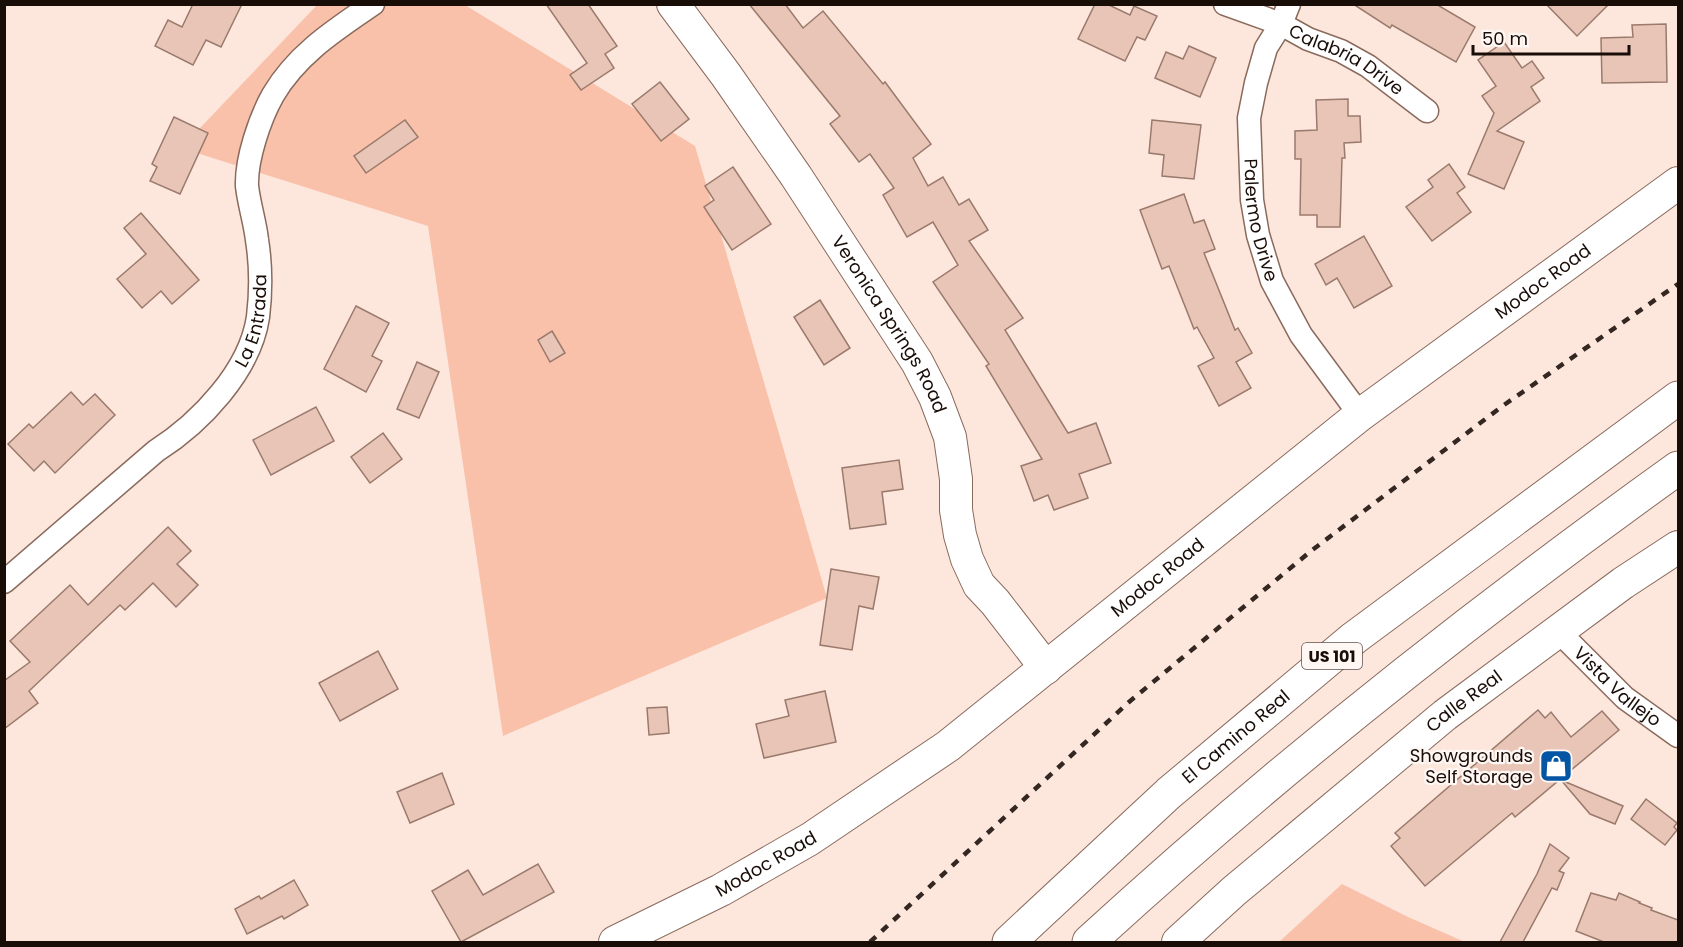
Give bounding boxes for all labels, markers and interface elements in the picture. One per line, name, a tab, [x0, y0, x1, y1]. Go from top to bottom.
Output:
street label: Calabria Drive	[1284, 18, 1409, 101]
scale bar	[1473, 18, 1629, 56]
text: 50 m	[1482, 26, 1528, 51]
street label: Palermo Drive	[1238, 158, 1284, 284]
street label: Veronica Springs Road	[826, 230, 953, 417]
street label: Modoc Road	[1490, 238, 1596, 325]
street label: La Entrada	[229, 274, 272, 372]
street label: Modoc Road	[1105, 532, 1209, 622]
street label: Vista Vallejo	[1568, 641, 1666, 732]
road number: US 101	[1302, 643, 1362, 669]
street label: Calle Real	[1420, 664, 1507, 738]
street label: El Camino Real	[1176, 684, 1295, 789]
place label: Showgrounds Self Storage	[1410, 743, 1533, 789]
shop icon: Showgrounds Self Storage	[1538, 748, 1574, 784]
street label: Modoc Road	[710, 825, 821, 903]

